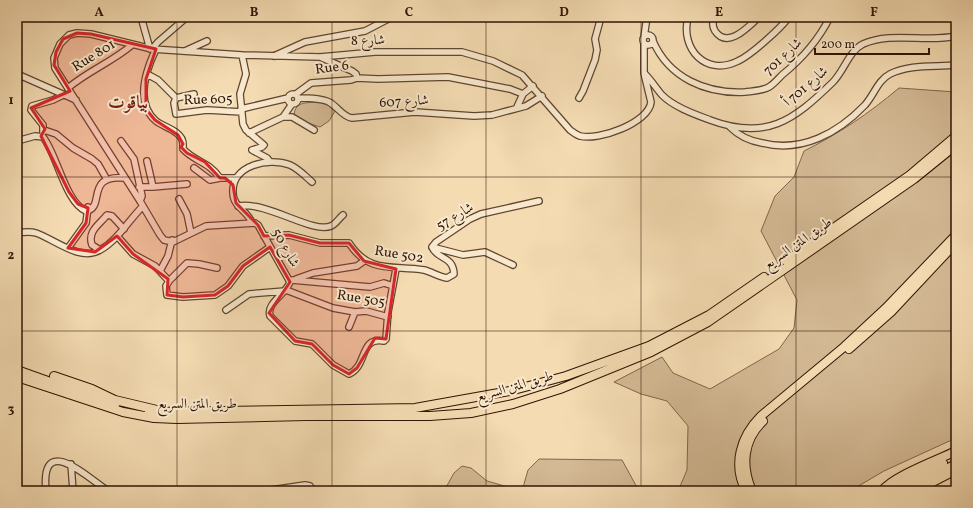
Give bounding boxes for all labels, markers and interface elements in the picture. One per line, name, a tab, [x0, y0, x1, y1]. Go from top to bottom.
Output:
text: A	[94, 4, 104, 22]
text: B	[250, 4, 259, 22]
text: C	[405, 4, 413, 22]
text: D	[559, 4, 569, 22]
text: E	[715, 4, 723, 22]
text: F	[870, 4, 878, 22]
scale bar	[815, 30, 929, 56]
street label: شارع 8	[351, 31, 386, 52]
street label: شارع 701	[759, 34, 807, 81]
street label: Rue 801	[69, 35, 119, 77]
text: 200 m	[821, 37, 855, 53]
street label: Rue 6	[314, 56, 350, 80]
street label: شارع 701 أ	[778, 61, 833, 112]
street label: Rue 605	[183, 90, 233, 110]
district label: بياقوت	[108, 91, 148, 116]
street label: شارع 607	[379, 91, 429, 114]
text: 1	[8, 92, 14, 110]
street label: شارع 57	[433, 198, 478, 236]
street label: طريق المتن السريع	[760, 213, 838, 277]
street label: شارع 50	[266, 225, 304, 271]
street label: Rue 502	[373, 242, 425, 268]
text: 2	[8, 247, 15, 265]
street label: Rue 505	[336, 286, 386, 312]
street label: طريق المتن السريع	[474, 367, 557, 410]
street label: طريق المتن السريع	[157, 395, 237, 417]
text: 3	[8, 401, 15, 419]

